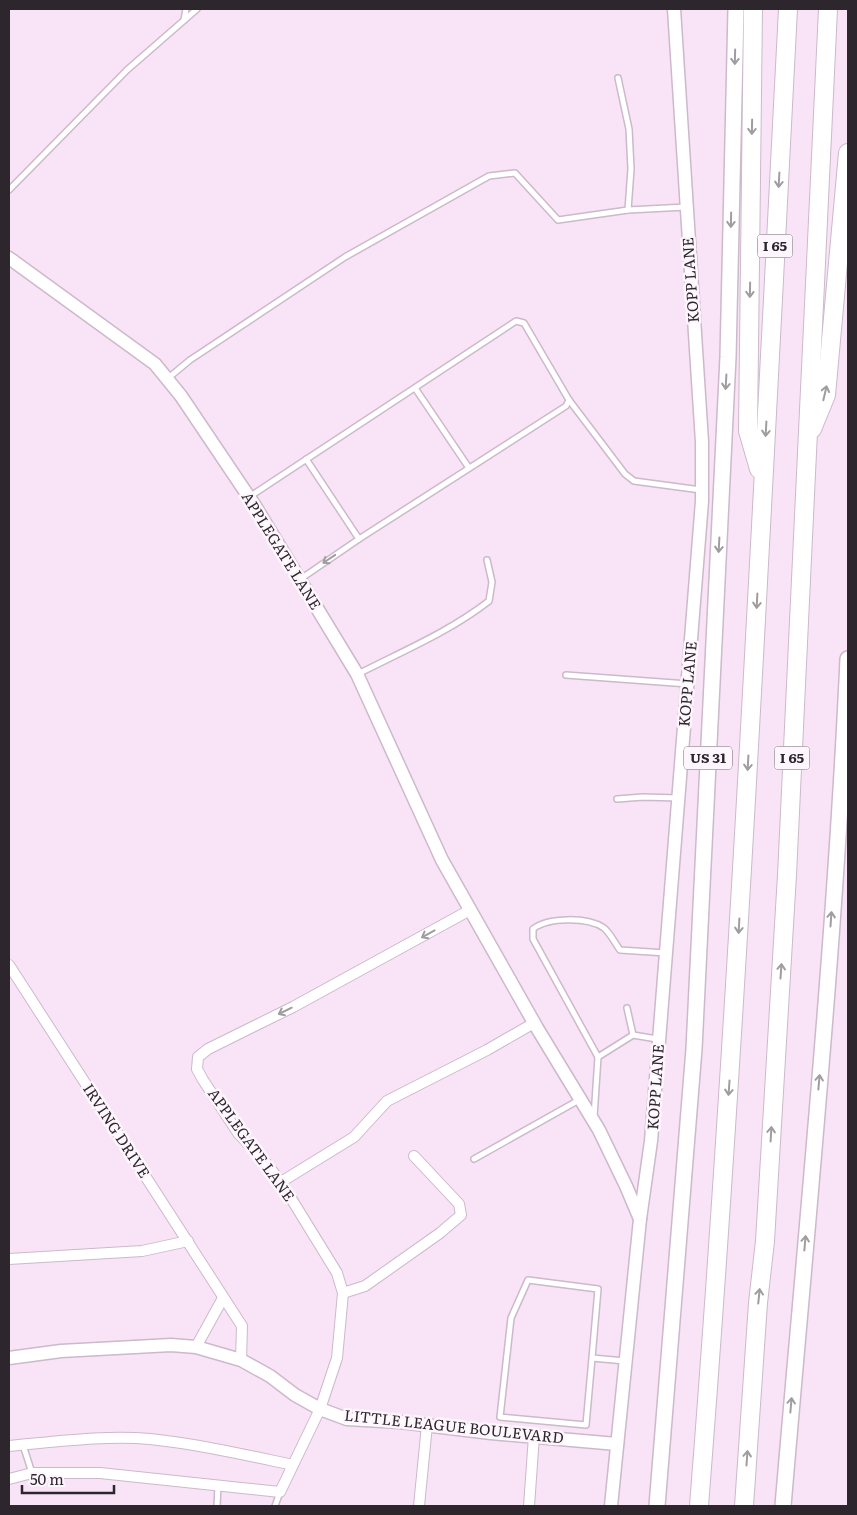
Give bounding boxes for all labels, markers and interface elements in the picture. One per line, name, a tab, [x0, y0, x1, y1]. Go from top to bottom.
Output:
one-way arrow	[730, 49, 740, 65]
one-way arrow	[747, 119, 757, 135]
one-way arrow	[774, 172, 783, 188]
one-way arrow	[726, 212, 736, 228]
road number: I 65	[758, 235, 792, 258]
street label: KOPP LANE	[675, 236, 704, 324]
one-way arrow	[745, 282, 755, 298]
one-way arrow	[722, 374, 731, 390]
one-way arrow	[821, 385, 830, 401]
one-way arrow	[761, 421, 770, 437]
street label: APPLEGATE LANE	[237, 487, 328, 614]
one-way arrow	[714, 536, 723, 552]
one-way arrow	[322, 554, 336, 564]
one-way arrow	[752, 593, 761, 609]
street label: KOPP LANE	[671, 640, 702, 728]
road number: US 31	[684, 746, 732, 770]
road number: I 65	[774, 746, 810, 770]
one-way arrow	[744, 755, 753, 771]
one-way arrow	[827, 912, 836, 928]
one-way arrow	[734, 917, 743, 933]
one-way arrow	[421, 929, 435, 939]
one-way arrow	[776, 964, 785, 980]
one-way arrow	[278, 1007, 293, 1017]
street label: KOPP LANE	[640, 1043, 669, 1131]
one-way arrow	[814, 1074, 824, 1090]
street label: IRVING DRIVE	[78, 1078, 156, 1182]
one-way arrow	[724, 1080, 733, 1096]
street label: APPLEGATE LANE	[203, 1083, 301, 1206]
one-way arrow	[767, 1126, 776, 1142]
one-way arrow	[800, 1236, 810, 1252]
one-way arrow	[754, 1288, 764, 1304]
one-way arrow	[787, 1398, 796, 1414]
street label: LITTLE LEAGUE BOULEVARD	[343, 1403, 565, 1448]
one-way arrow	[743, 1450, 752, 1466]
scale bar	[22, 1462, 115, 1494]
text: 50 m	[30, 1467, 64, 1490]

